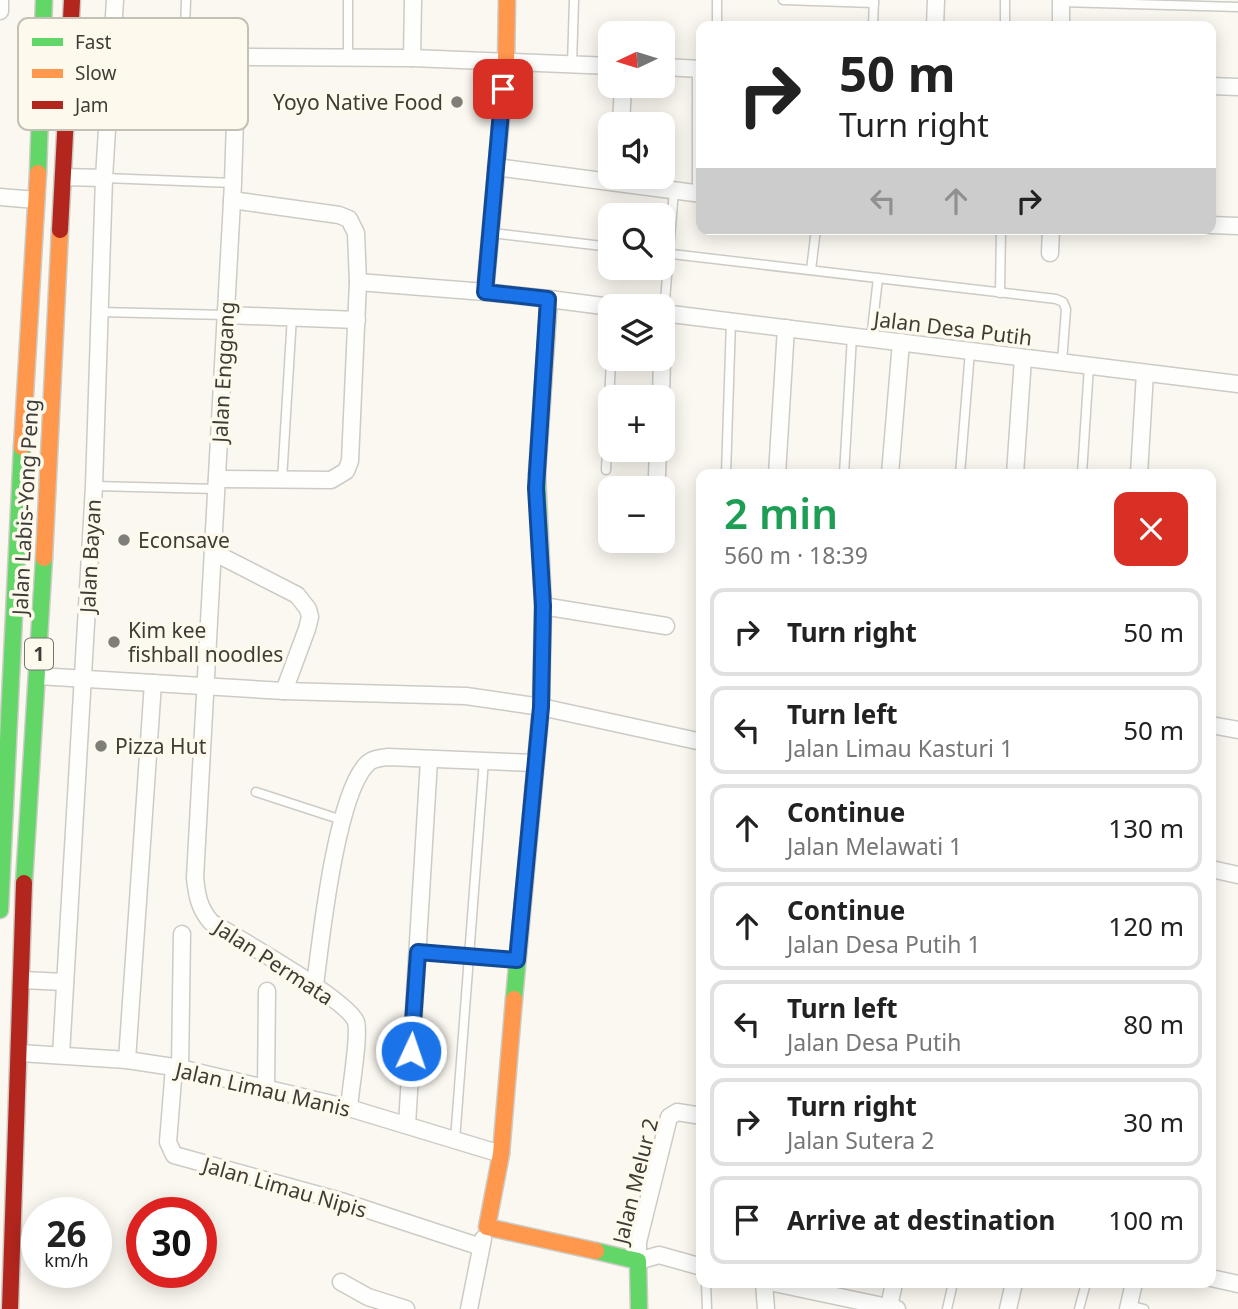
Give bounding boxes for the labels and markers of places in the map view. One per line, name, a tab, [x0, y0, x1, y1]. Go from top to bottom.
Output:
pin	[473, 59, 533, 119]
place label: Yoyo Native Food	[273, 88, 443, 116]
marker: Yoyo Native Food	[449, 94, 465, 110]
place label: Econsave	[138, 526, 230, 554]
marker: Econsave	[116, 532, 132, 548]
place label: Kim kee fishball noodles	[128, 616, 283, 668]
marker: Kim kee fishball noodles	[106, 634, 122, 650]
place label: Pizza Hut	[115, 732, 207, 760]
marker: Pizza Hut	[93, 738, 109, 754]

